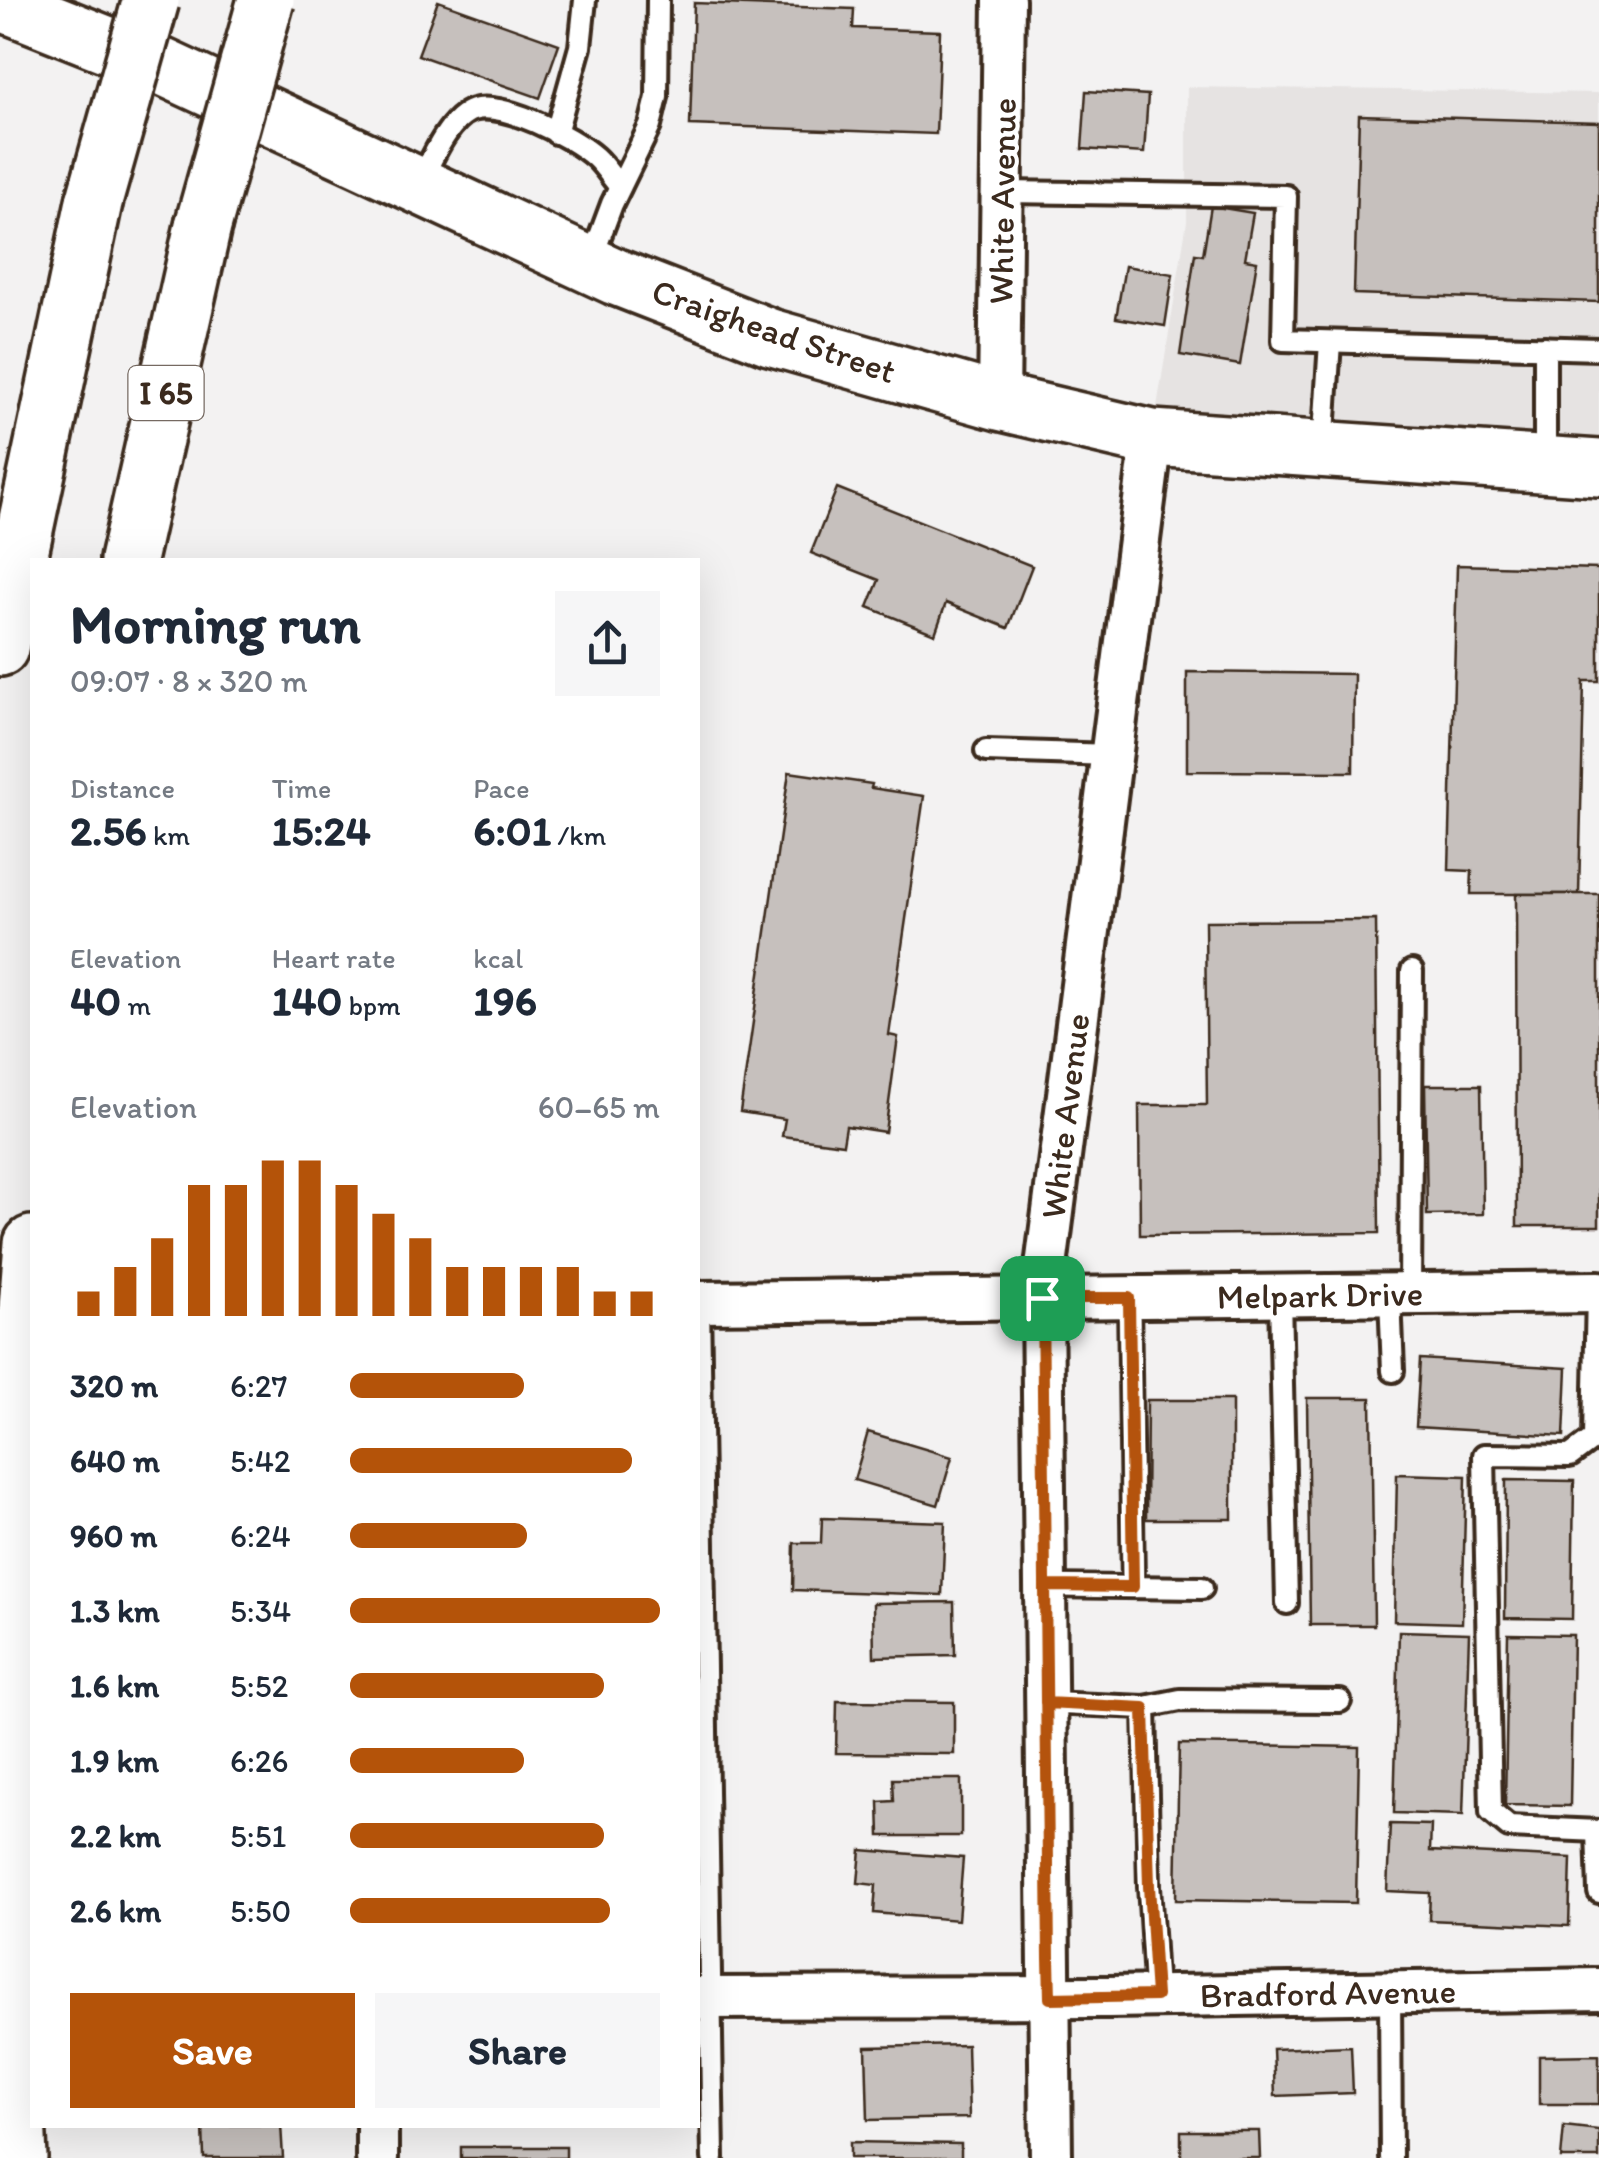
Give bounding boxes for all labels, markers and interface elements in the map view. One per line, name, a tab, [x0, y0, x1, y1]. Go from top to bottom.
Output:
street label: White Avenue	[979, 97, 1025, 305]
street label: Craighead Street	[646, 270, 902, 392]
road number: I 65	[128, 366, 204, 420]
text: Morning run	[70, 591, 361, 657]
button: share	[555, 591, 660, 696]
text: 09:07 · 8 × 320 m	[70, 662, 308, 700]
text: Distance	[70, 771, 175, 805]
text: Time	[272, 771, 331, 805]
text: Pace	[473, 771, 529, 805]
text: 2.56	[70, 805, 147, 856]
text: 15:24	[272, 805, 371, 856]
text: 6:01	[473, 805, 551, 856]
text: km	[147, 818, 190, 852]
text: /km	[551, 818, 606, 852]
text: Elevation	[70, 941, 181, 975]
text: Heart rate	[272, 941, 396, 975]
text: kcal	[473, 941, 523, 975]
text: 40	[70, 975, 121, 1026]
text: 140	[272, 975, 342, 1026]
text: 196	[473, 975, 537, 1026]
text: m	[121, 988, 151, 1022]
text: bpm	[342, 988, 401, 1022]
street label: White Avenue	[1032, 1011, 1098, 1221]
text: Elevation	[70, 1088, 197, 1126]
text: 60–65 m	[538, 1088, 660, 1126]
pin	[1000, 1256, 1085, 1341]
icon: arrive	[1015, 1271, 1070, 1326]
street label: Melpark Drive	[1216, 1272, 1424, 1318]
text: 320 m	[70, 1367, 158, 1405]
text: 6:27	[230, 1367, 287, 1405]
text: 640 m	[70, 1442, 160, 1480]
text: 5:42	[230, 1442, 291, 1480]
text: 960 m	[70, 1517, 158, 1555]
text: 6:24	[230, 1517, 291, 1555]
text: 1.3 km	[70, 1592, 160, 1630]
text: 5:34	[230, 1592, 291, 1630]
text: 1.6 km	[70, 1667, 159, 1705]
text: 5:52	[230, 1667, 288, 1705]
text: 1.9 km	[70, 1742, 159, 1780]
text: 6:26	[230, 1742, 289, 1780]
text: 2.2 km	[70, 1817, 161, 1855]
text: 5:51	[230, 1817, 286, 1855]
text: 2.6 km	[70, 1892, 161, 1930]
text: 5:50	[230, 1892, 291, 1930]
street label: Bradford Avenue	[1200, 1970, 1456, 2016]
button: Save	[70, 1993, 355, 2108]
button: Share	[375, 1993, 660, 2108]

